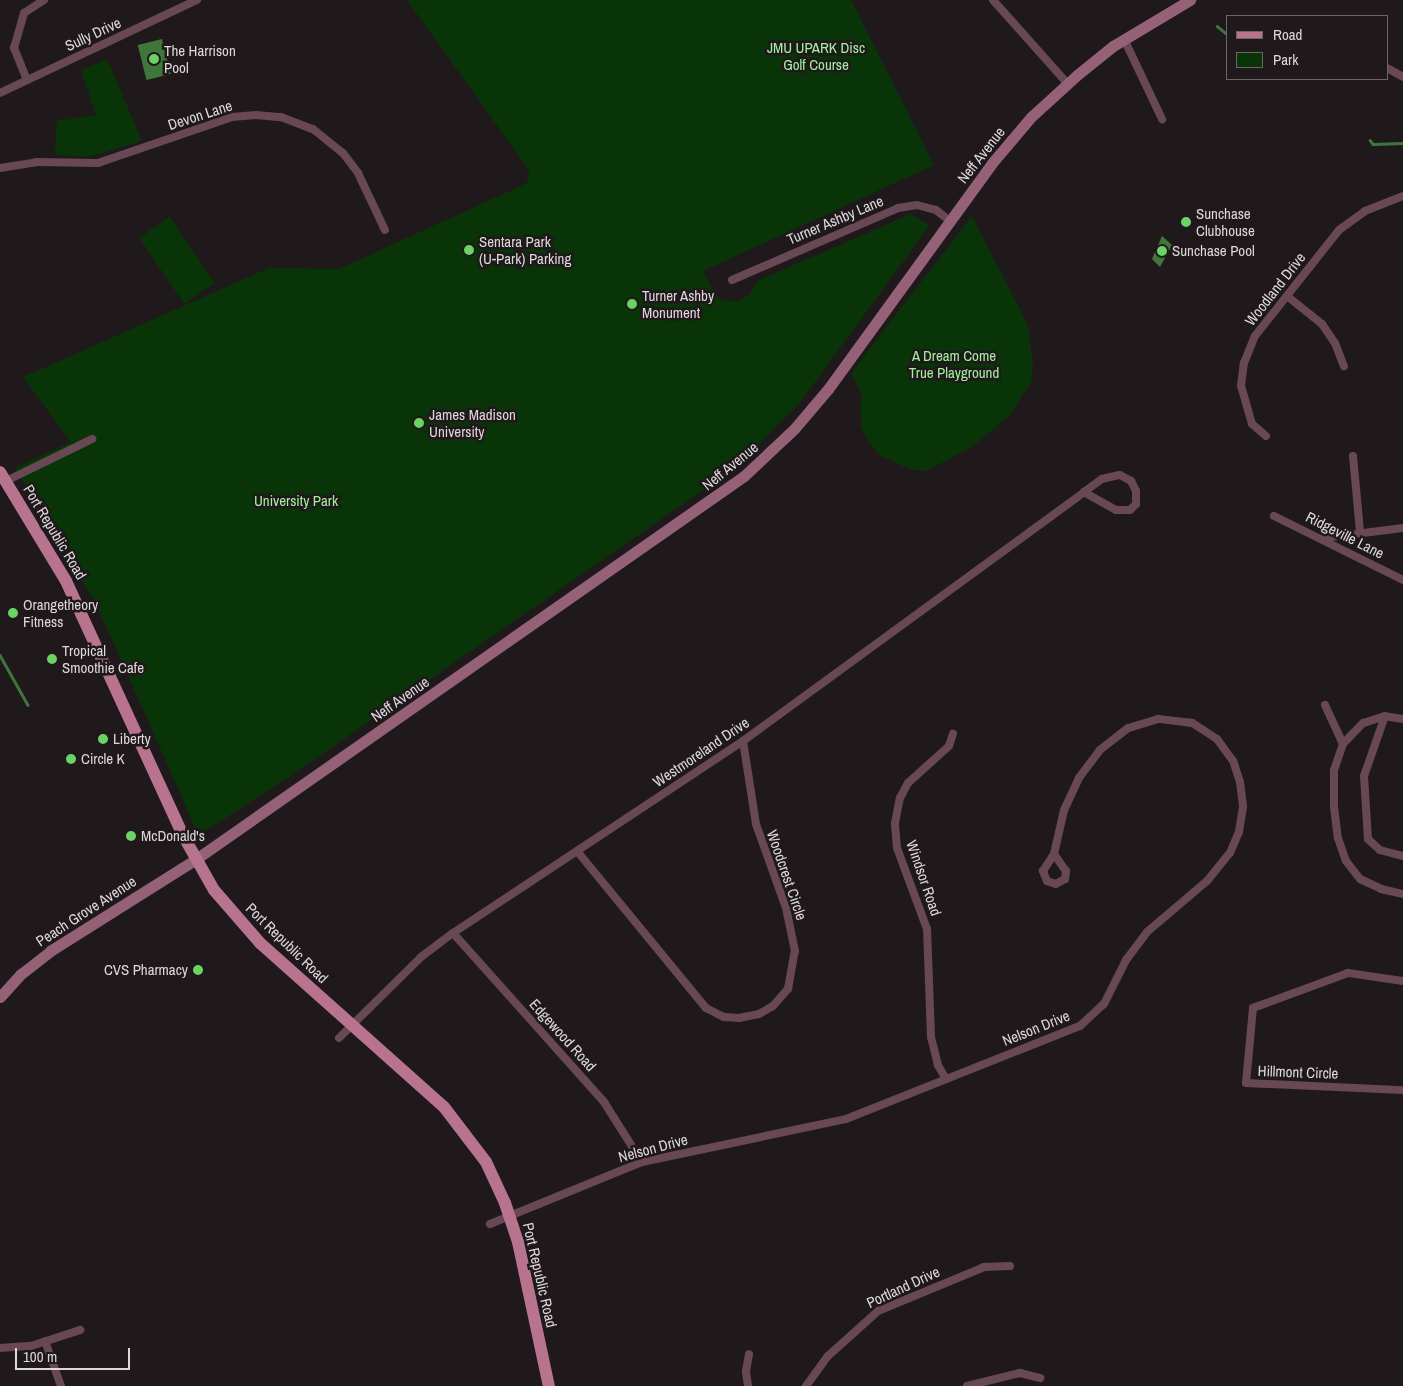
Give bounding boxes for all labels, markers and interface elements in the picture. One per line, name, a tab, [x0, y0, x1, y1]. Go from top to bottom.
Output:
street label: Sully Drive	[62, 13, 124, 55]
legend	[1226, 15, 1388, 80]
text: Road	[1273, 24, 1302, 45]
park label: JMU UPARK Disc Golf Course	[767, 38, 865, 73]
place label: The Harrison Pool	[164, 41, 236, 76]
text: Park	[1273, 49, 1298, 70]
marker: The Harrison Pool	[148, 53, 160, 65]
street label: Devon Lane	[166, 96, 234, 134]
street label: Neff Avenue	[953, 123, 1009, 187]
street label: Turner Ashby Lane	[784, 191, 886, 249]
place label: Sunchase Clubhouse	[1196, 204, 1255, 239]
marker: Sunchase Clubhouse	[1180, 216, 1192, 228]
place label: Sentara Park (U-Park) Parking	[479, 232, 571, 267]
place label: Sunchase Pool	[1172, 242, 1255, 260]
marker: Sentara Park (U-Park) Parking	[463, 244, 475, 256]
marker: Sunchase Pool	[1156, 245, 1168, 257]
street label: Woodland Drive	[1241, 249, 1309, 329]
place label: Turner Ashby Monument	[642, 286, 715, 321]
marker: Turner Ashby Monument	[626, 298, 638, 310]
park label: A Dream Come True Playground	[909, 346, 999, 381]
place label: James Madison University	[429, 405, 516, 440]
marker: James Madison University	[413, 417, 425, 429]
street label: Neff Avenue	[698, 438, 762, 494]
street label: Port Republic Road	[20, 481, 90, 583]
park label: University Park	[254, 492, 338, 510]
street label: Ridgeville Lane	[1303, 508, 1387, 562]
place label: Orangetheory Fitness	[23, 595, 98, 630]
marker: Orangetheory Fitness	[7, 607, 19, 619]
place label: Tropical Smoothie Cafe	[62, 641, 144, 676]
marker: Tropical Smoothie Cafe	[46, 653, 58, 665]
street label: Neff Avenue	[367, 672, 433, 726]
street label: Westmoreland Drive	[650, 713, 752, 791]
place label: Liberty	[113, 730, 151, 748]
marker: Liberty	[97, 733, 109, 745]
place label: Circle K	[81, 750, 125, 768]
marker: Circle K	[65, 753, 77, 765]
place label: McDonald's	[141, 827, 205, 845]
street label: Woodcrest Circle	[763, 828, 811, 922]
marker: McDonald's	[125, 830, 137, 842]
street label: Windsor Road	[903, 838, 945, 918]
street label: Peach Grove Avenue	[32, 872, 140, 950]
street label: Port Republic Road	[242, 899, 332, 987]
place label: CVS Pharmacy	[104, 961, 188, 979]
marker: CVS Pharmacy	[192, 964, 204, 976]
street label: Edgewood Road	[526, 995, 600, 1075]
street label: Nelson Drive	[1000, 1006, 1072, 1050]
street label: Hillmont Circle	[1257, 1062, 1339, 1082]
street label: Nelson Drive	[616, 1130, 690, 1166]
street label: Port Republic Road	[519, 1221, 561, 1329]
street label: Portland Drive	[864, 1262, 942, 1312]
scale bar	[18, 1338, 132, 1370]
text: 100 m	[23, 1346, 57, 1367]

